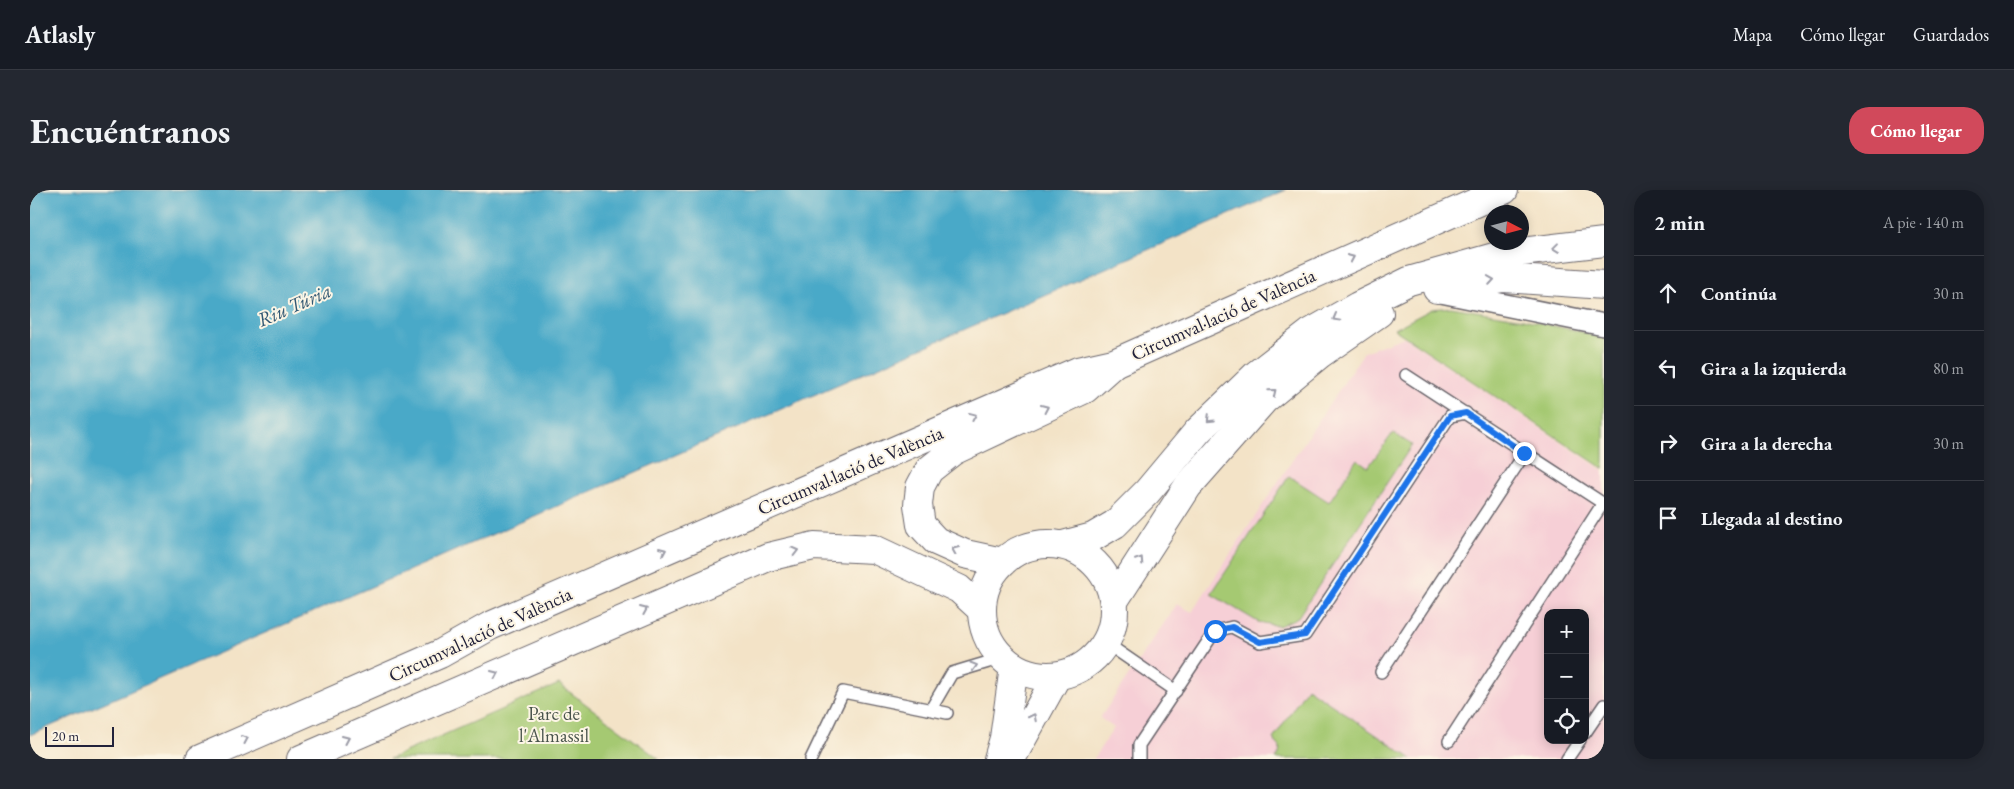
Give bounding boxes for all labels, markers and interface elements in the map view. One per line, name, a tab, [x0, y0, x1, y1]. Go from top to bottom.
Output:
text: Atlasly	[25, 19, 95, 50]
text: Mapa	[1733, 23, 1772, 46]
text: Cómo llegar	[1800, 23, 1885, 46]
text: Guardados	[1913, 23, 1989, 46]
button: Cómo llegar	[1849, 107, 1984, 154]
text: Encuéntranos	[30, 108, 230, 153]
north arrow	[1484, 205, 1529, 250]
text: 2 min	[1654, 209, 1705, 236]
text: A pie · 140 m	[1883, 212, 1964, 233]
one-way arrow	[1551, 242, 1559, 253]
one-way arrow	[1346, 254, 1355, 264]
street label: Circumval·lació de València	[1127, 262, 1320, 366]
one-way arrow	[1487, 275, 1495, 286]
water label: Riu Túria	[253, 277, 335, 333]
icon: ahead	[1654, 279, 1682, 307]
text: Continúa	[1701, 281, 1777, 306]
text: 30 m	[1933, 283, 1964, 304]
one-way arrow	[1333, 312, 1342, 322]
icon: left	[1654, 354, 1682, 382]
text: Gira a la izquierda	[1701, 356, 1847, 381]
text: 80 m	[1933, 358, 1964, 379]
one-way arrow	[1268, 389, 1277, 398]
one-way arrow	[1040, 404, 1049, 414]
one-way arrow	[968, 412, 977, 423]
one-way arrow	[1206, 413, 1215, 422]
street label: Circumval·lació de València	[753, 420, 947, 521]
icon: right	[1654, 429, 1682, 457]
text: Gira a la derecha	[1701, 431, 1832, 456]
text: 30 m	[1933, 433, 1964, 454]
route end	[1513, 442, 1536, 465]
icon: arrive	[1654, 504, 1682, 532]
text: Llegada al destino	[1701, 506, 1843, 531]
one-way arrow	[951, 545, 960, 556]
one-way arrow	[658, 546, 667, 557]
one-way arrow	[791, 546, 799, 556]
one-way arrow	[1134, 557, 1144, 566]
street label: Circumval·lació de València	[385, 581, 576, 688]
one-way arrow	[639, 605, 648, 616]
map controls	[1544, 609, 1589, 744]
button: +	[1544, 609, 1589, 654]
route start	[1204, 620, 1227, 643]
button: −	[1544, 654, 1589, 699]
one-way arrow	[969, 662, 977, 672]
one-way arrow	[490, 670, 499, 681]
button: locate	[1544, 699, 1589, 744]
park label: Parc de l'Almassil	[519, 701, 589, 748]
one-way arrow	[1027, 713, 1037, 722]
scale bar	[45, 724, 114, 747]
text: 20 m	[52, 727, 79, 745]
one-way arrow	[240, 735, 249, 746]
one-way arrow	[341, 735, 350, 746]

